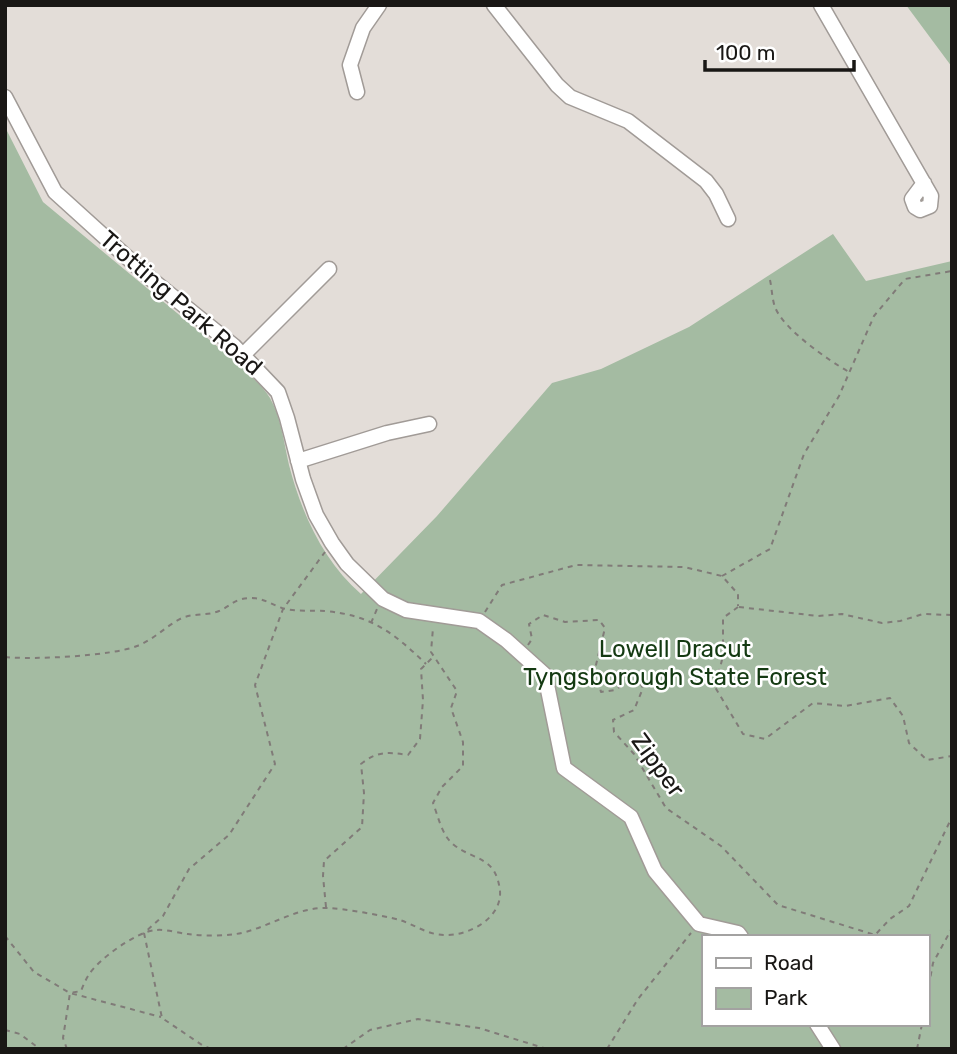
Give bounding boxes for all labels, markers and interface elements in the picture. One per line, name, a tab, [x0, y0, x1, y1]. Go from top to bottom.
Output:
scale bar	[705, 28, 854, 72]
text: 100 m	[716, 40, 775, 65]
street label: Trotting Park Road	[94, 225, 268, 381]
park label: Lowell Dracut Tyngsborough State Forest	[523, 635, 827, 691]
street label: Zipper	[626, 728, 690, 802]
legend	[702, 935, 929, 1026]
text: Road	[764, 950, 814, 975]
text: Park	[764, 985, 808, 1010]

